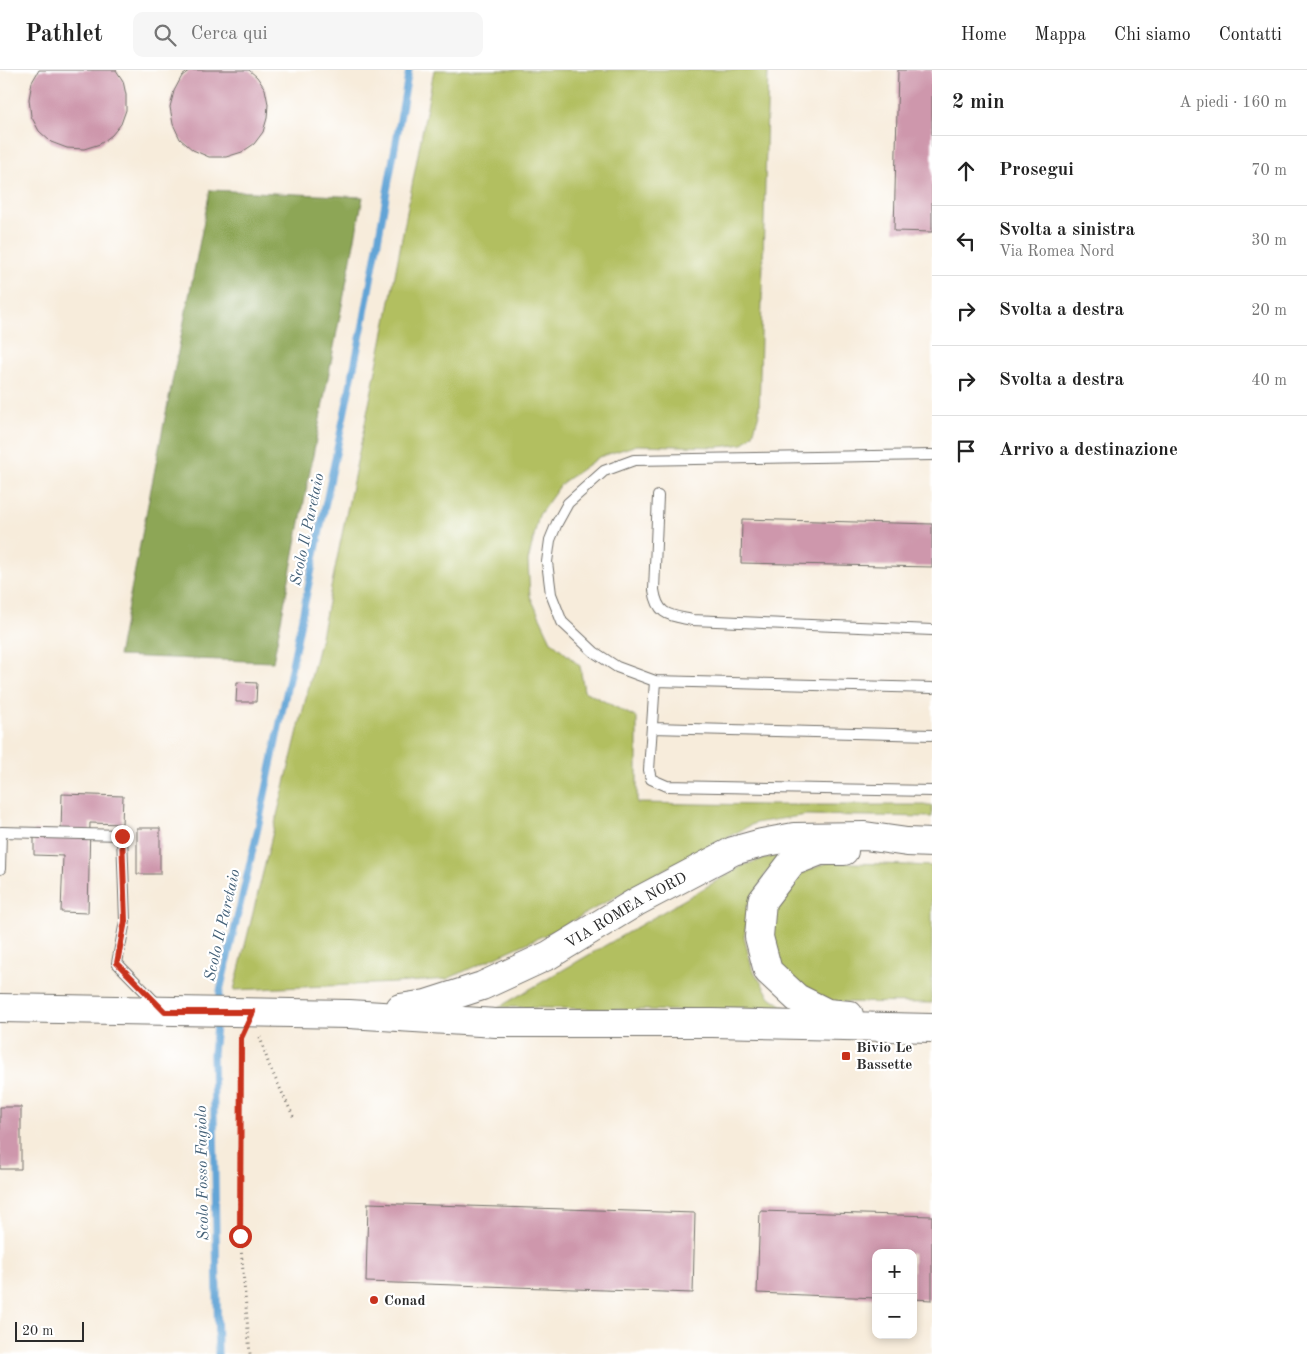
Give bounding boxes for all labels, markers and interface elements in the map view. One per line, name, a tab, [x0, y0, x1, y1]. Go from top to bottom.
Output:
search box	[133, 12, 483, 57]
icon: search	[151, 21, 179, 49]
text: Pathlet	[25, 23, 103, 47]
text: Cerca qui	[191, 25, 268, 44]
text: Home	[961, 26, 1007, 44]
text: Mappa	[1035, 26, 1086, 44]
text: Chi siamo	[1114, 26, 1191, 44]
text: Contatti	[1219, 26, 1282, 44]
text: 2 min	[952, 92, 1005, 113]
text: A piedi · 160 m	[1179, 95, 1287, 111]
icon: ahead	[952, 157, 980, 185]
text: Prosegui	[999, 161, 1074, 180]
text: 70 m	[1251, 163, 1287, 179]
text: Svolta a sinistra	[999, 221, 1135, 240]
icon: left	[952, 227, 980, 255]
text: 30 m	[1251, 233, 1287, 249]
text: Via Romea Nord	[999, 244, 1114, 260]
icon: right	[952, 297, 980, 325]
text: Svolta a destra	[999, 301, 1124, 320]
text: 20 m	[1251, 303, 1287, 319]
icon: right	[952, 367, 980, 395]
text: Svolta a destra	[999, 371, 1124, 390]
text: 40 m	[1251, 373, 1287, 389]
icon: arrive	[952, 437, 980, 465]
text: Arrivo a destinazione	[999, 441, 1178, 460]
water label: Scolo Il Paretaio	[288, 472, 328, 587]
route end	[111, 825, 134, 848]
water label: Scolo Il Paretaio	[202, 868, 244, 983]
street label: VIA ROMEA NORD	[563, 871, 690, 952]
place label: Bivio Le Bassette	[856, 1041, 912, 1073]
marker: Bivio Le Bassette	[840, 1050, 852, 1062]
water label: Scolo Fosso Fagiolo	[194, 1105, 212, 1241]
route start	[229, 1225, 252, 1248]
map controls	[872, 1249, 917, 1339]
button: +	[872, 1249, 917, 1294]
marker: Conad	[368, 1294, 380, 1306]
place label: Conad	[384, 1294, 426, 1309]
button: −	[872, 1294, 917, 1339]
scale bar	[15, 1319, 84, 1342]
text: 20 m	[22, 1324, 53, 1338]

